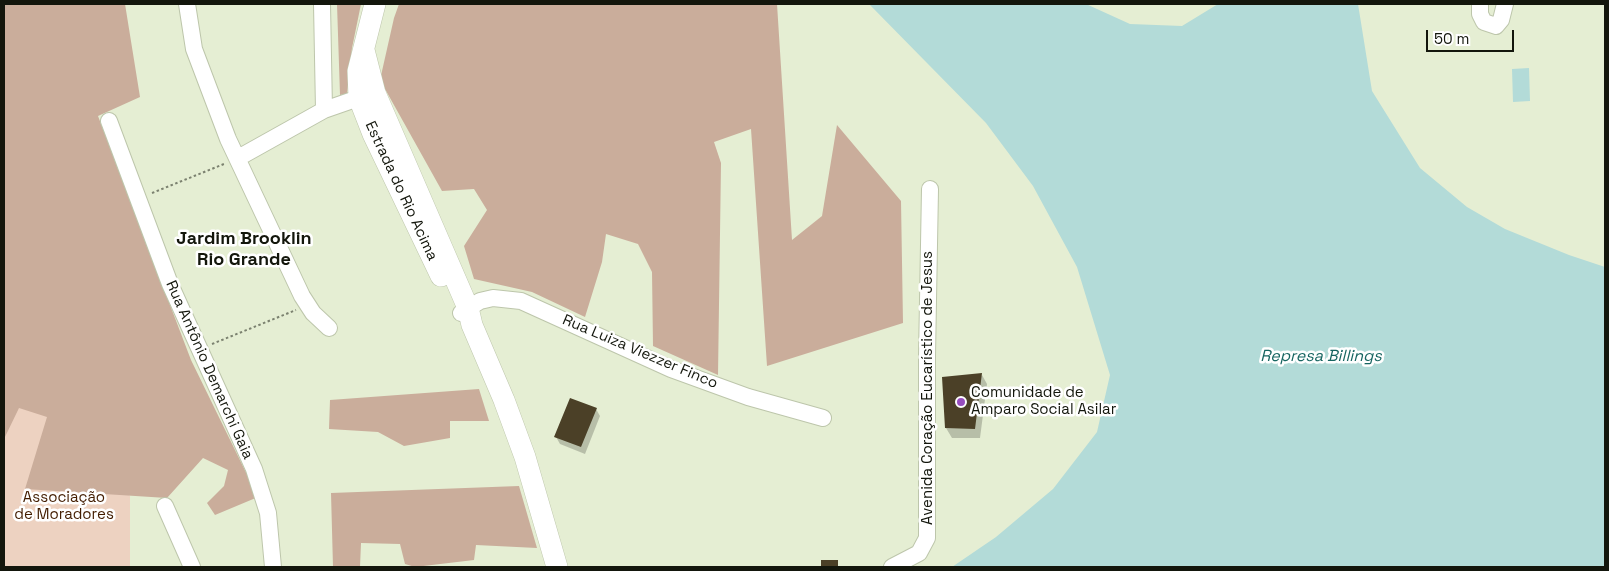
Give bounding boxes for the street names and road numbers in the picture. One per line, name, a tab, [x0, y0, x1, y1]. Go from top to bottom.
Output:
street label: Estrada do Rio Acima	[361, 118, 441, 264]
street label: Avenida Coração Eucarístico de Jesus	[919, 251, 937, 525]
street label: Rua Antônio Demarchi Gaia	[161, 278, 257, 462]
street label: Rua Luiza Viezzer Finco	[560, 311, 720, 393]

